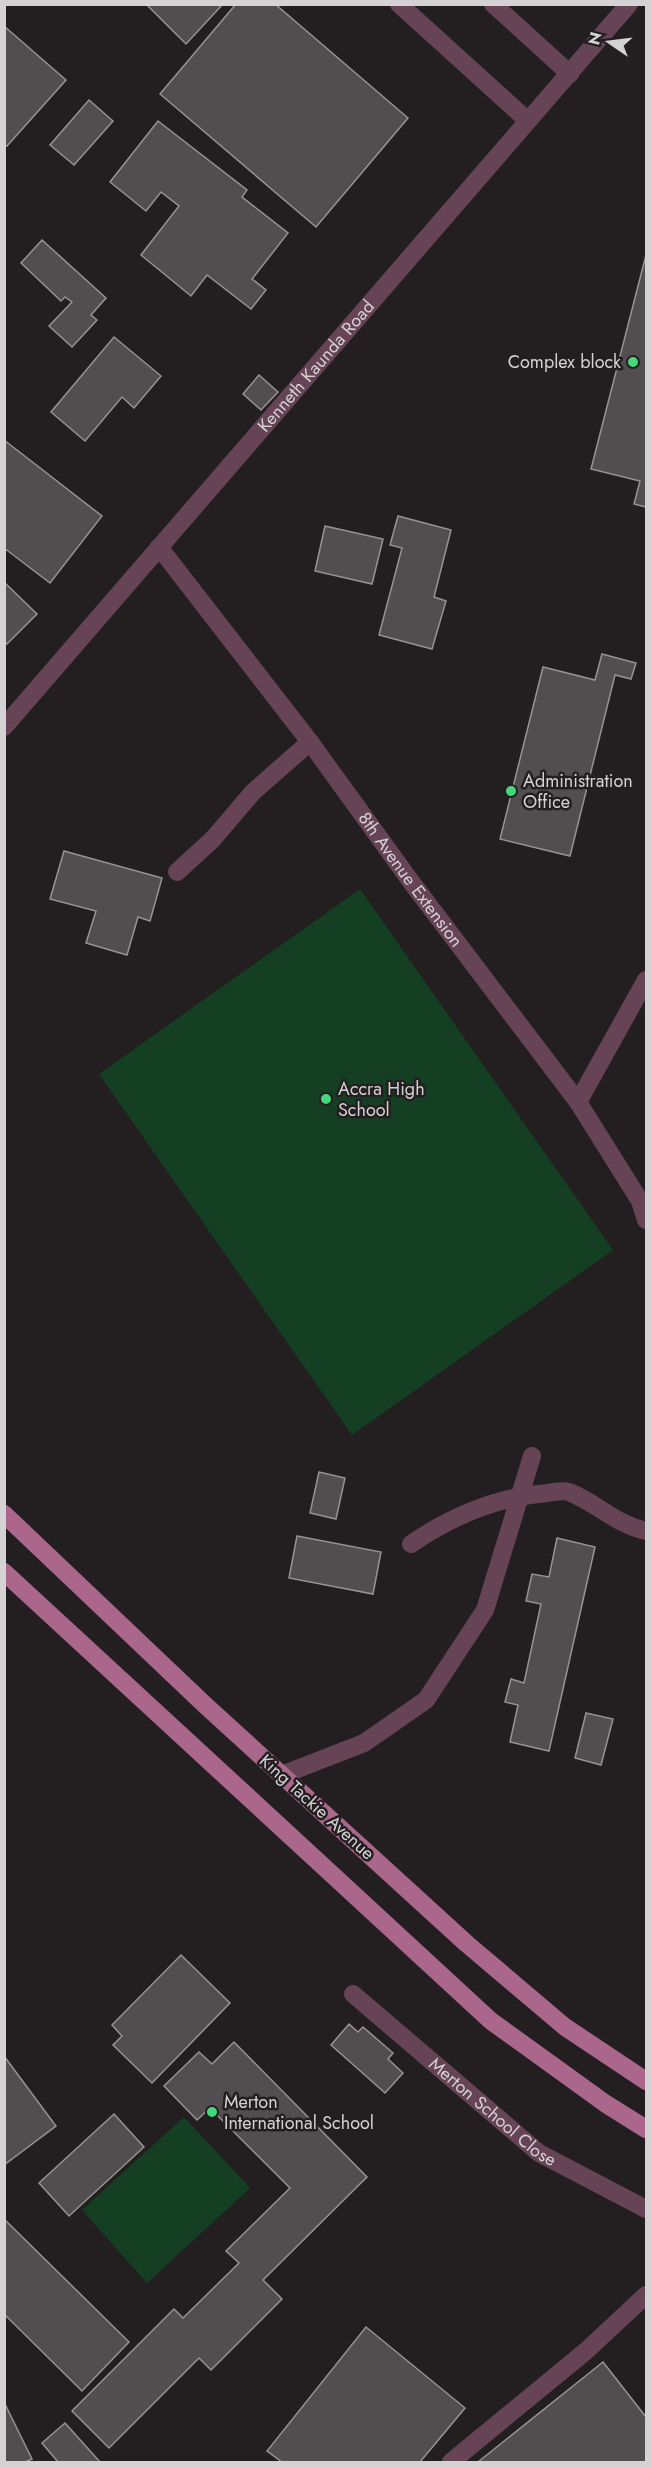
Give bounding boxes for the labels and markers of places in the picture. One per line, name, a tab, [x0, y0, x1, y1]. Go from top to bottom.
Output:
place label: Complex block	[508, 349, 621, 375]
marker: Complex block	[626, 355, 640, 369]
place label: Administration Office	[523, 768, 633, 815]
marker: Administration Office	[504, 784, 518, 798]
place label: Accra High School	[338, 1076, 425, 1123]
marker: Accra High School	[319, 1092, 333, 1106]
place label: Merton International School	[224, 2089, 374, 2136]
marker: Merton International School	[205, 2105, 219, 2119]

